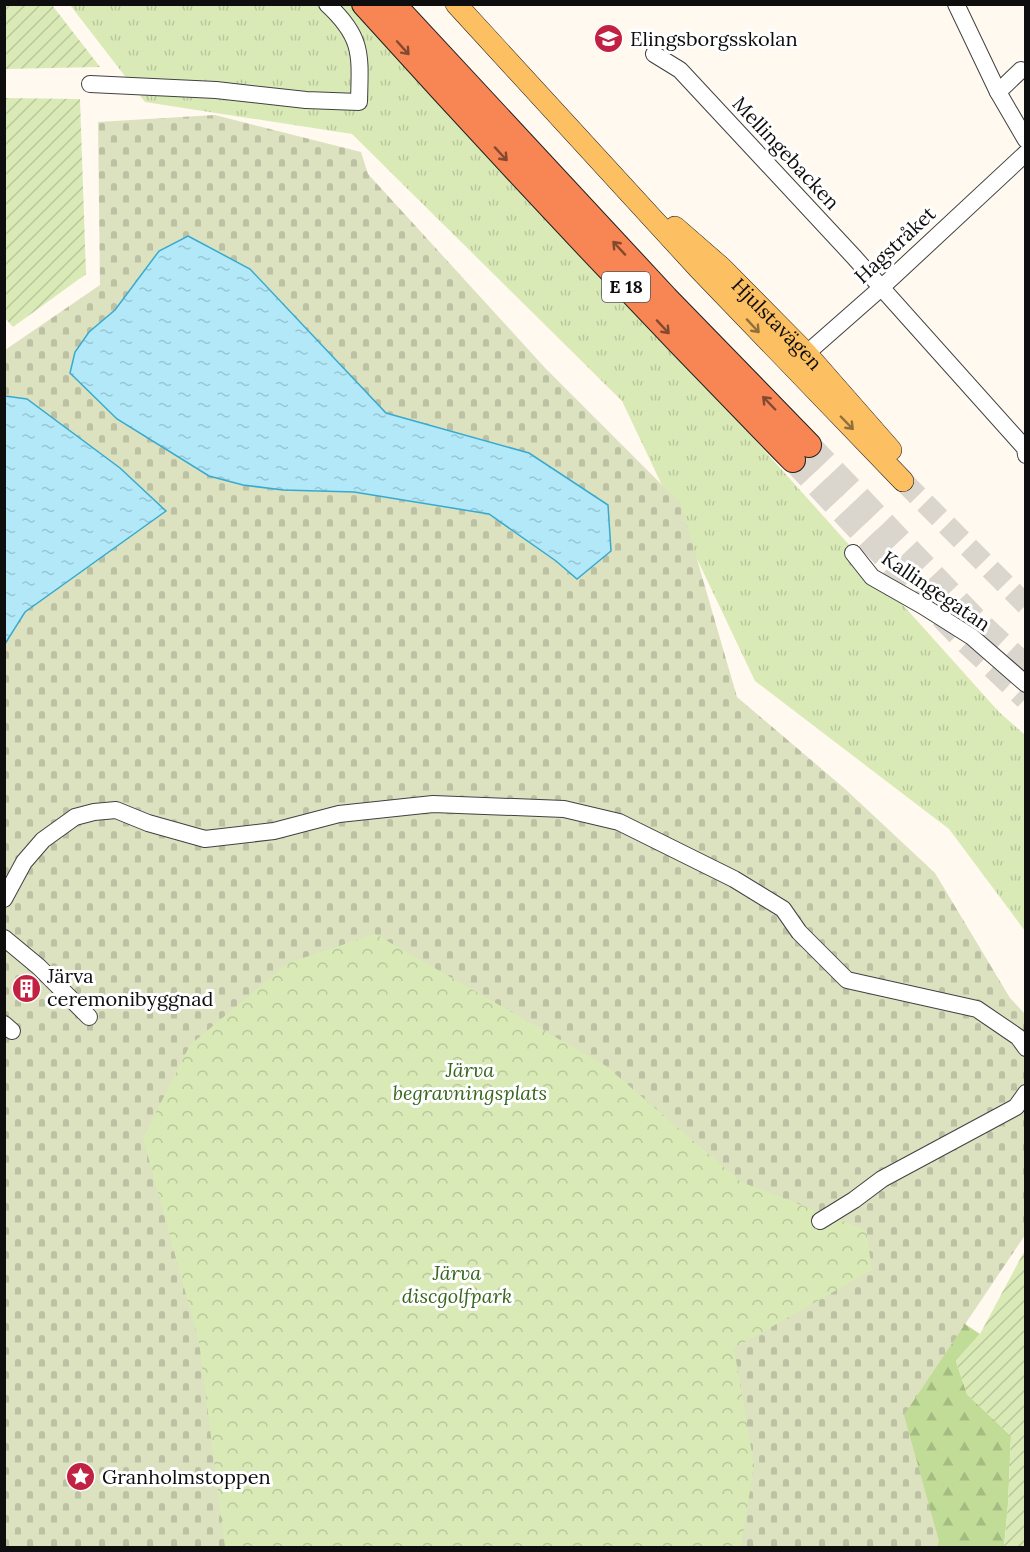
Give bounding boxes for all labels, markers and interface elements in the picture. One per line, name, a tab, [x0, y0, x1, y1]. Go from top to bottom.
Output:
school or university icon: Elingsborgsskolan	[593, 23, 625, 55]
place label: Elingsborgsskolan	[630, 26, 798, 51]
one-way arrow	[396, 40, 410, 55]
street label: Mellingebacken	[728, 91, 845, 214]
one-way arrow	[494, 146, 508, 161]
street label: Hagstråket	[849, 201, 941, 288]
one-way arrow	[612, 240, 626, 255]
road number: E 18	[602, 272, 650, 302]
street label: Hjulstavägen	[727, 272, 828, 375]
one-way arrow	[746, 318, 760, 333]
one-way arrow	[656, 319, 670, 334]
one-way arrow	[761, 396, 776, 411]
one-way arrow	[840, 415, 854, 430]
street label: Kallingegatan	[877, 545, 995, 636]
place label: Järva ceremonibyggnad	[46, 963, 213, 1011]
building icon: Järva ceremonibyggnad	[10, 972, 42, 1004]
park label: Järva begravningsplats	[393, 1057, 547, 1105]
park label: Järva discgolfpark	[402, 1260, 512, 1308]
place icon: Granholmstoppen	[65, 1461, 97, 1493]
place label: Granholmstoppen	[102, 1464, 271, 1489]

